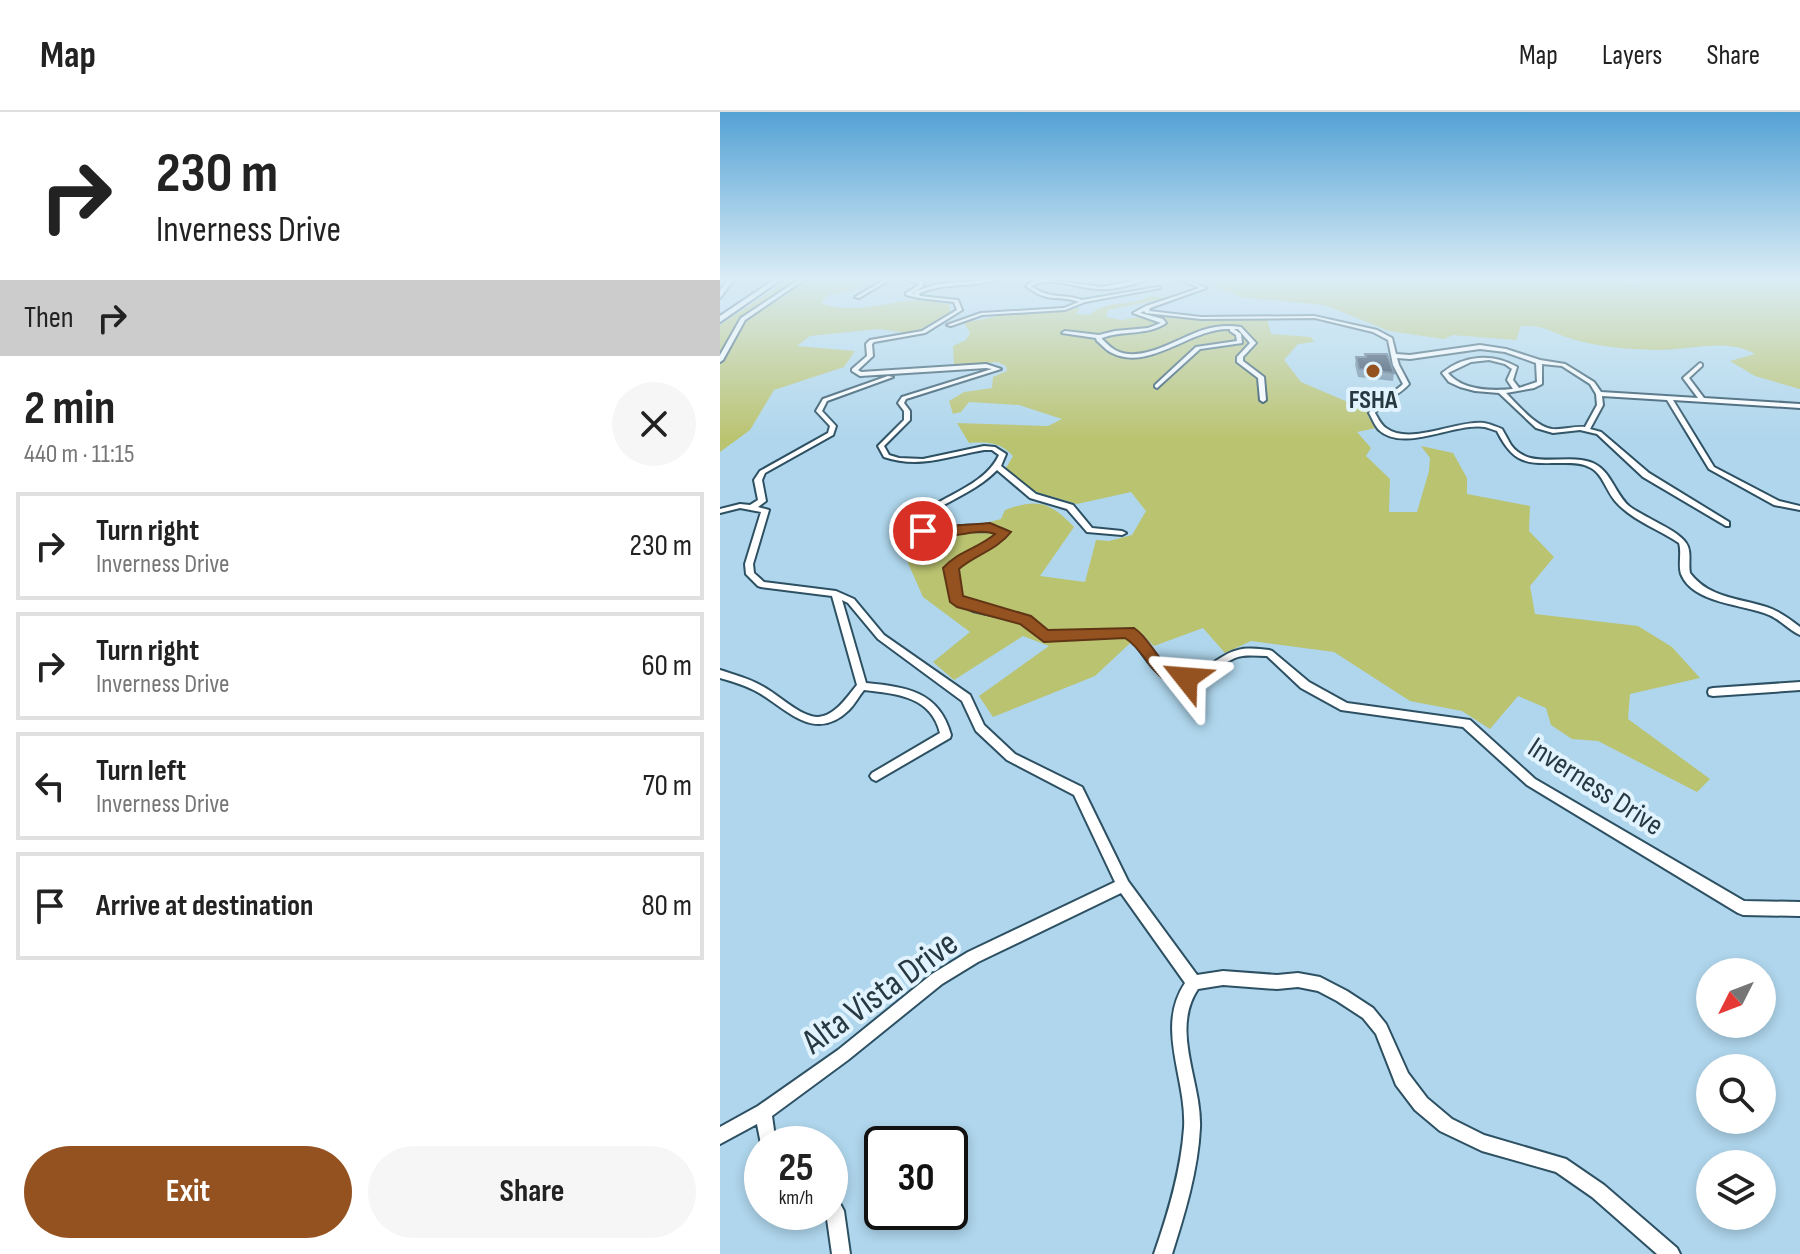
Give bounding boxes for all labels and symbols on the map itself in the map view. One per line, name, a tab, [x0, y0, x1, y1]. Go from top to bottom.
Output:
marker: FSHA	[1364, 362, 1382, 380]
place label: FSHA	[1349, 385, 1398, 416]
pin	[889, 497, 957, 565]
position arrow	[1144, 636, 1228, 720]
street label: Inverness Drive	[1521, 730, 1670, 844]
street label: Alta Vista Drive	[793, 922, 967, 1065]
north arrow	[1696, 958, 1776, 1038]
speed limit sign: 30	[864, 1126, 968, 1230]

